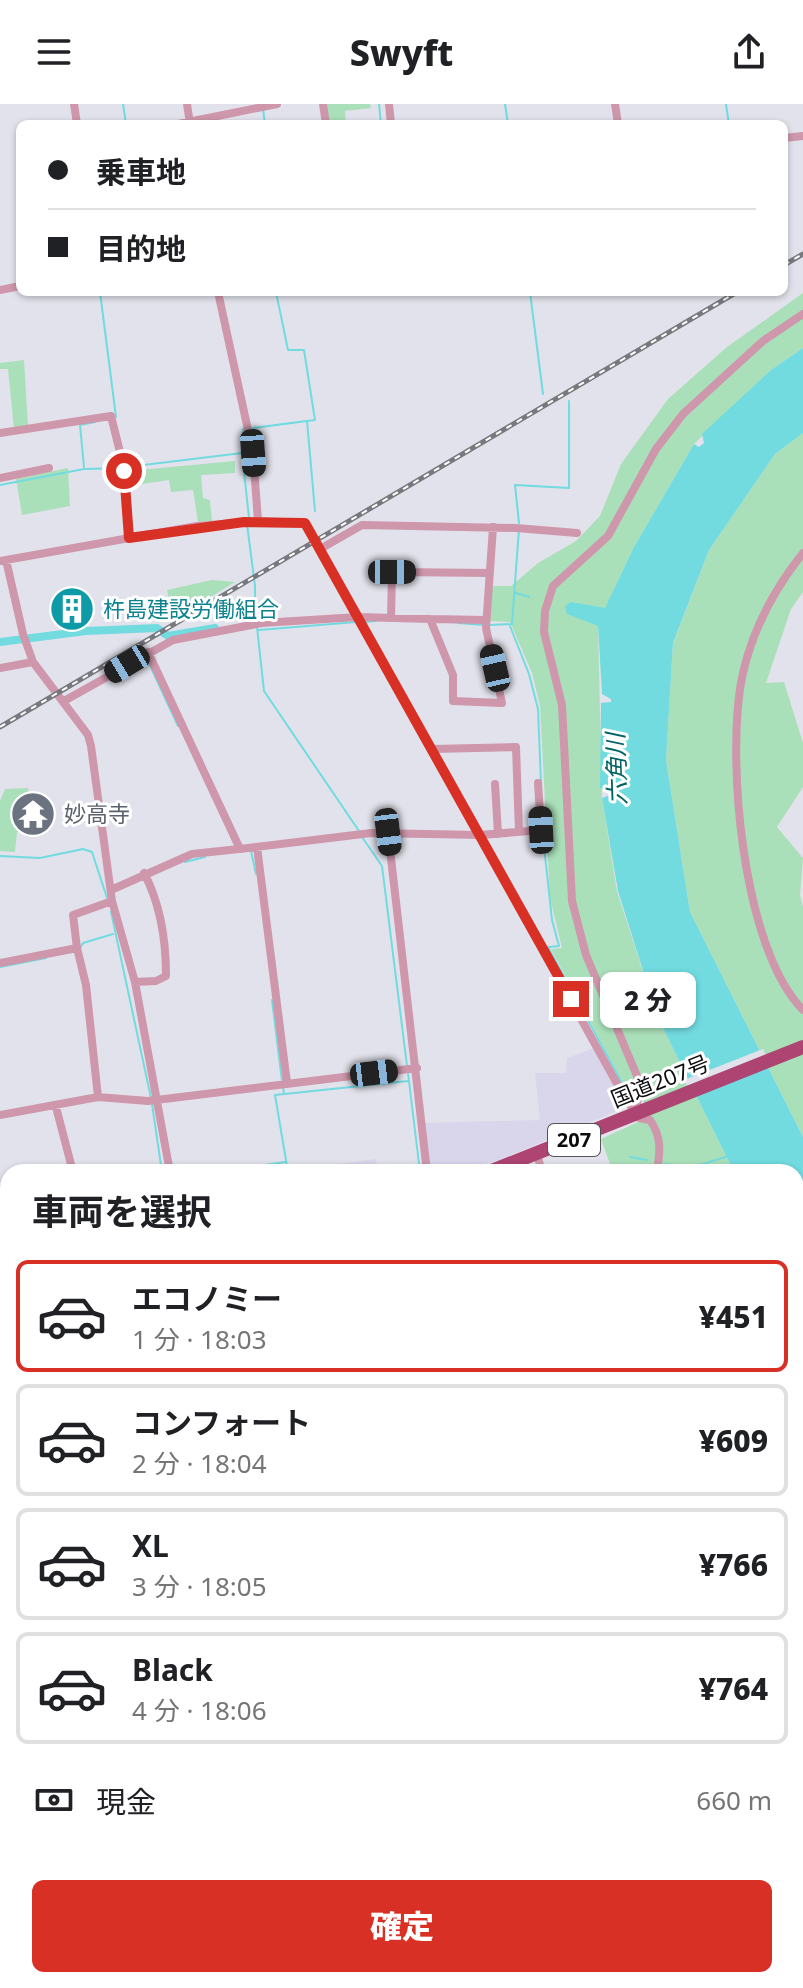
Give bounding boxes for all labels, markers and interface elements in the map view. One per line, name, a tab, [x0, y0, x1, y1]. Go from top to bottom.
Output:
text: Swyft	[350, 28, 453, 77]
icon: menu	[32, 30, 76, 74]
icon: share	[727, 30, 771, 74]
text: 乗車地	[96, 151, 186, 192]
text: 目的地	[96, 228, 186, 269]
car	[239, 428, 267, 478]
route start	[106, 453, 142, 489]
car	[368, 560, 416, 584]
building icon: 杵島建設労働組合	[48, 585, 96, 633]
place label: 杵島建設労働組合	[103, 593, 279, 623]
car	[100, 641, 154, 687]
car	[478, 642, 512, 694]
water label: 六角川	[598, 730, 633, 806]
temple icon: 妙高寺	[9, 790, 57, 838]
place label: 妙高寺	[64, 798, 130, 828]
car	[528, 805, 554, 855]
car	[373, 807, 403, 857]
callout: 2 分	[599, 971, 695, 1027]
route end	[553, 981, 589, 1017]
text: 2 分	[624, 982, 672, 1018]
street label: 国道207号	[606, 1047, 713, 1113]
car	[349, 1058, 399, 1088]
road number: 207	[548, 1124, 600, 1156]
text: 車両を選択	[32, 1187, 212, 1236]
text: エコノミー	[132, 1278, 282, 1319]
icon: car	[36, 1280, 108, 1352]
text: ¥451	[699, 1296, 768, 1337]
text: 1 分 · 18:03	[132, 1321, 267, 1357]
text: コンフォート	[132, 1402, 311, 1443]
icon: car	[36, 1404, 108, 1476]
text: ¥609	[699, 1420, 768, 1461]
text: 2 分 · 18:04	[132, 1445, 267, 1481]
text: XL	[132, 1525, 169, 1566]
icon: car	[36, 1528, 108, 1600]
text: ¥766	[699, 1544, 768, 1585]
text: 3 分 · 18:05	[132, 1568, 267, 1604]
text: Black	[132, 1649, 213, 1690]
icon: car	[36, 1652, 108, 1724]
text: ¥764	[699, 1668, 768, 1709]
text: 4 分 · 18:06	[132, 1692, 267, 1728]
icon: cash	[32, 1778, 76, 1822]
text: 現金	[96, 1781, 156, 1822]
text: 660 m	[696, 1782, 772, 1818]
button: 確定	[32, 1880, 772, 1972]

